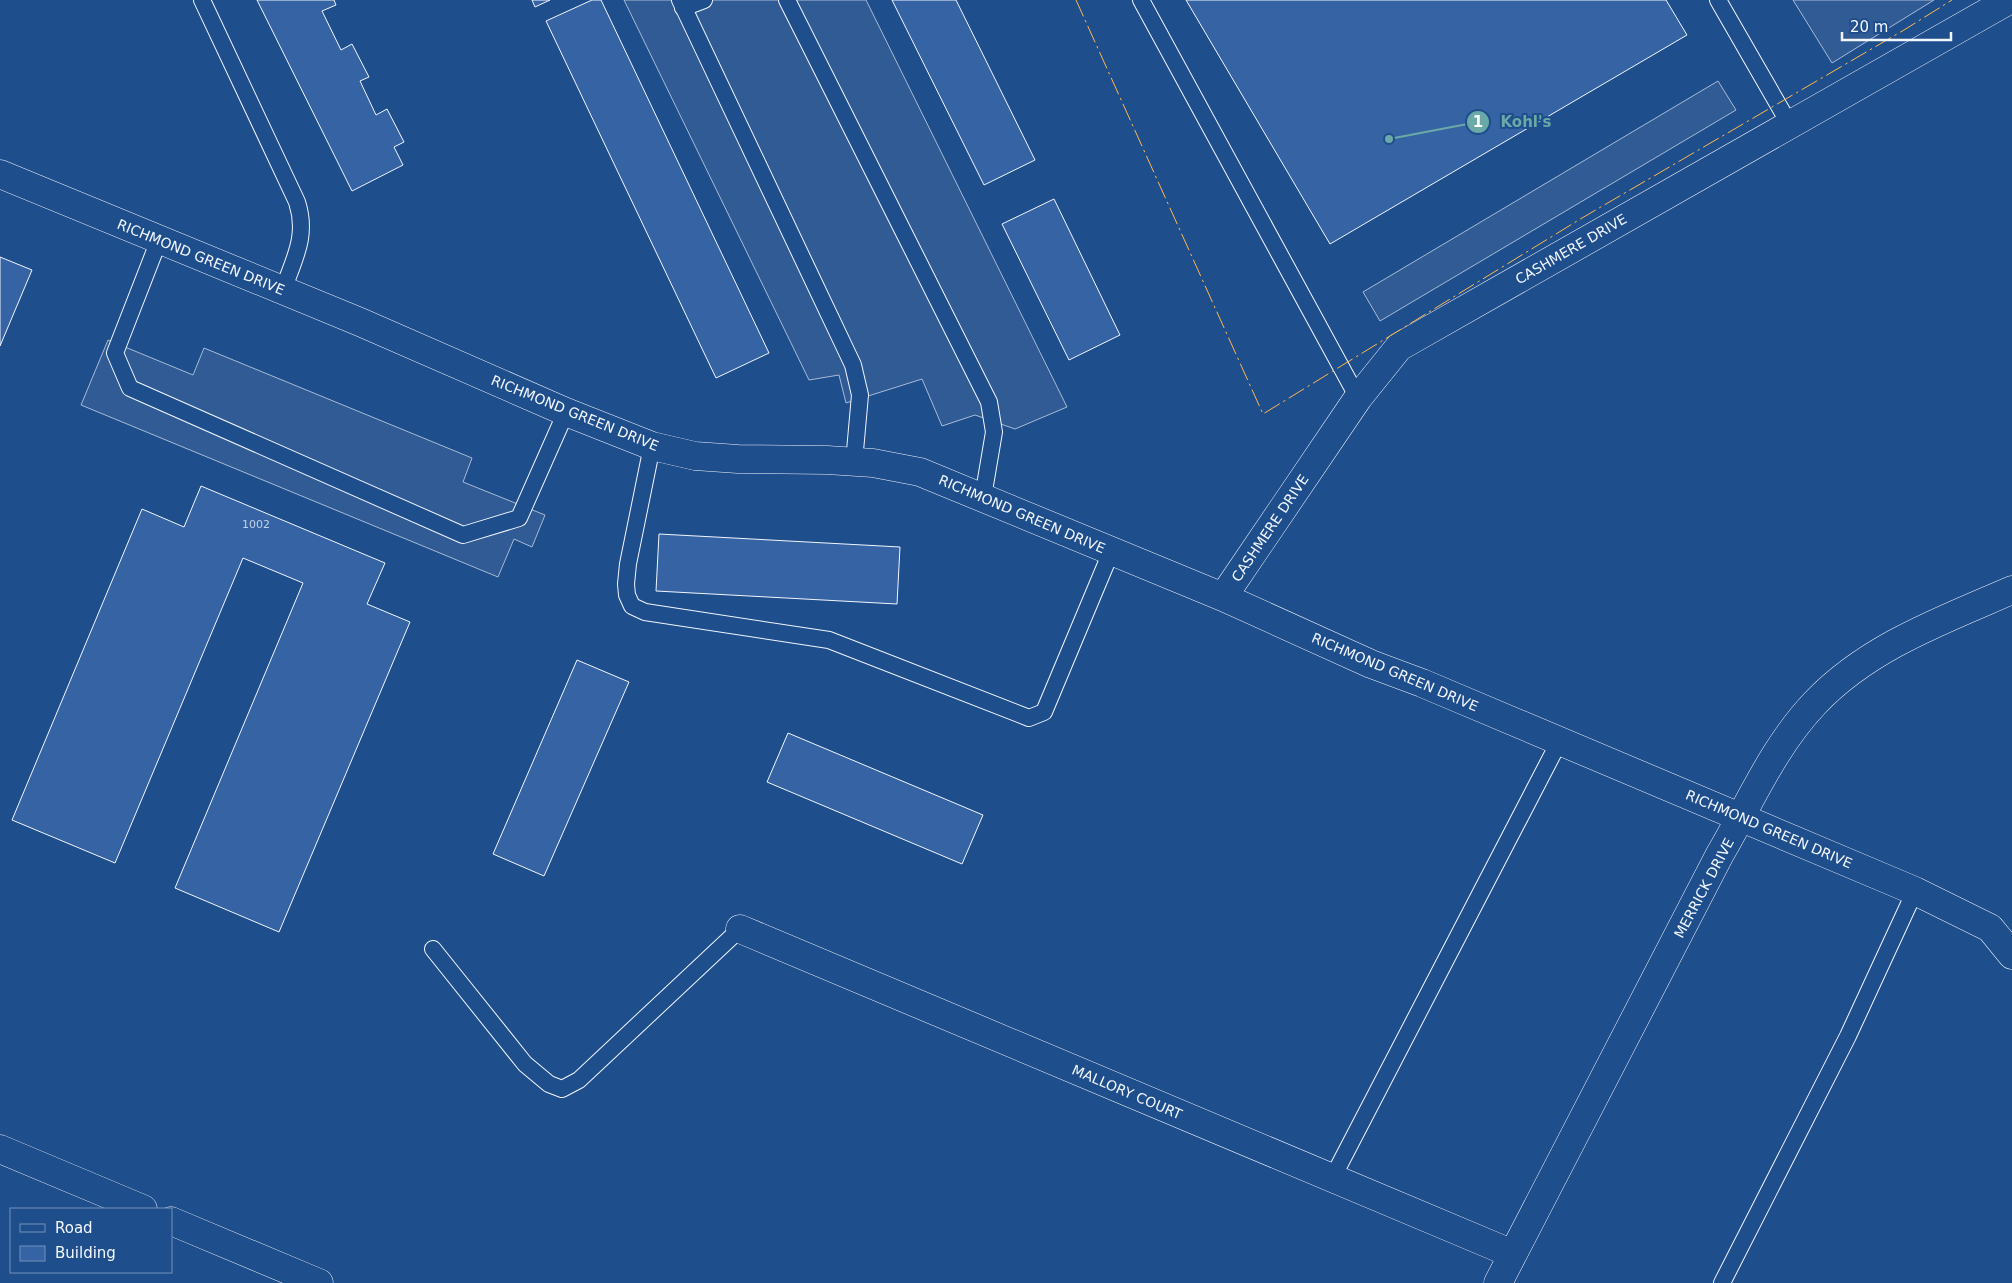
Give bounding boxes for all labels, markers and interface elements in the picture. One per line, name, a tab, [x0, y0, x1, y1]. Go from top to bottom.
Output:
scale bar	[1842, 10, 1951, 42]
text: 20 m	[1850, 18, 1888, 36]
callout: Kohl's	[1466, 107, 1562, 137]
text: 1	[1473, 113, 1483, 131]
text: Kohl's	[1500, 113, 1552, 131]
street label: CASHMERE DRIVE	[1513, 211, 1629, 287]
street label: RICHMOND GREEN DRIVE	[115, 216, 287, 298]
street label: RICHMOND GREEN DRIVE	[489, 372, 661, 454]
street label: CASHMERE DRIVE	[1228, 471, 1312, 585]
street label: RICHMOND GREEN DRIVE	[936, 472, 1108, 556]
house number: 1002	[242, 518, 270, 531]
street label: RICHMOND GREEN DRIVE	[1309, 630, 1481, 714]
street label: RICHMOND GREEN DRIVE	[1683, 787, 1855, 871]
street label: MERRICK DRIVE	[1671, 835, 1737, 941]
street label: MALLORY COURT	[1070, 1062, 1185, 1123]
legend	[10, 1208, 172, 1273]
text: Road	[55, 1219, 93, 1237]
text: Building	[55, 1244, 116, 1262]

